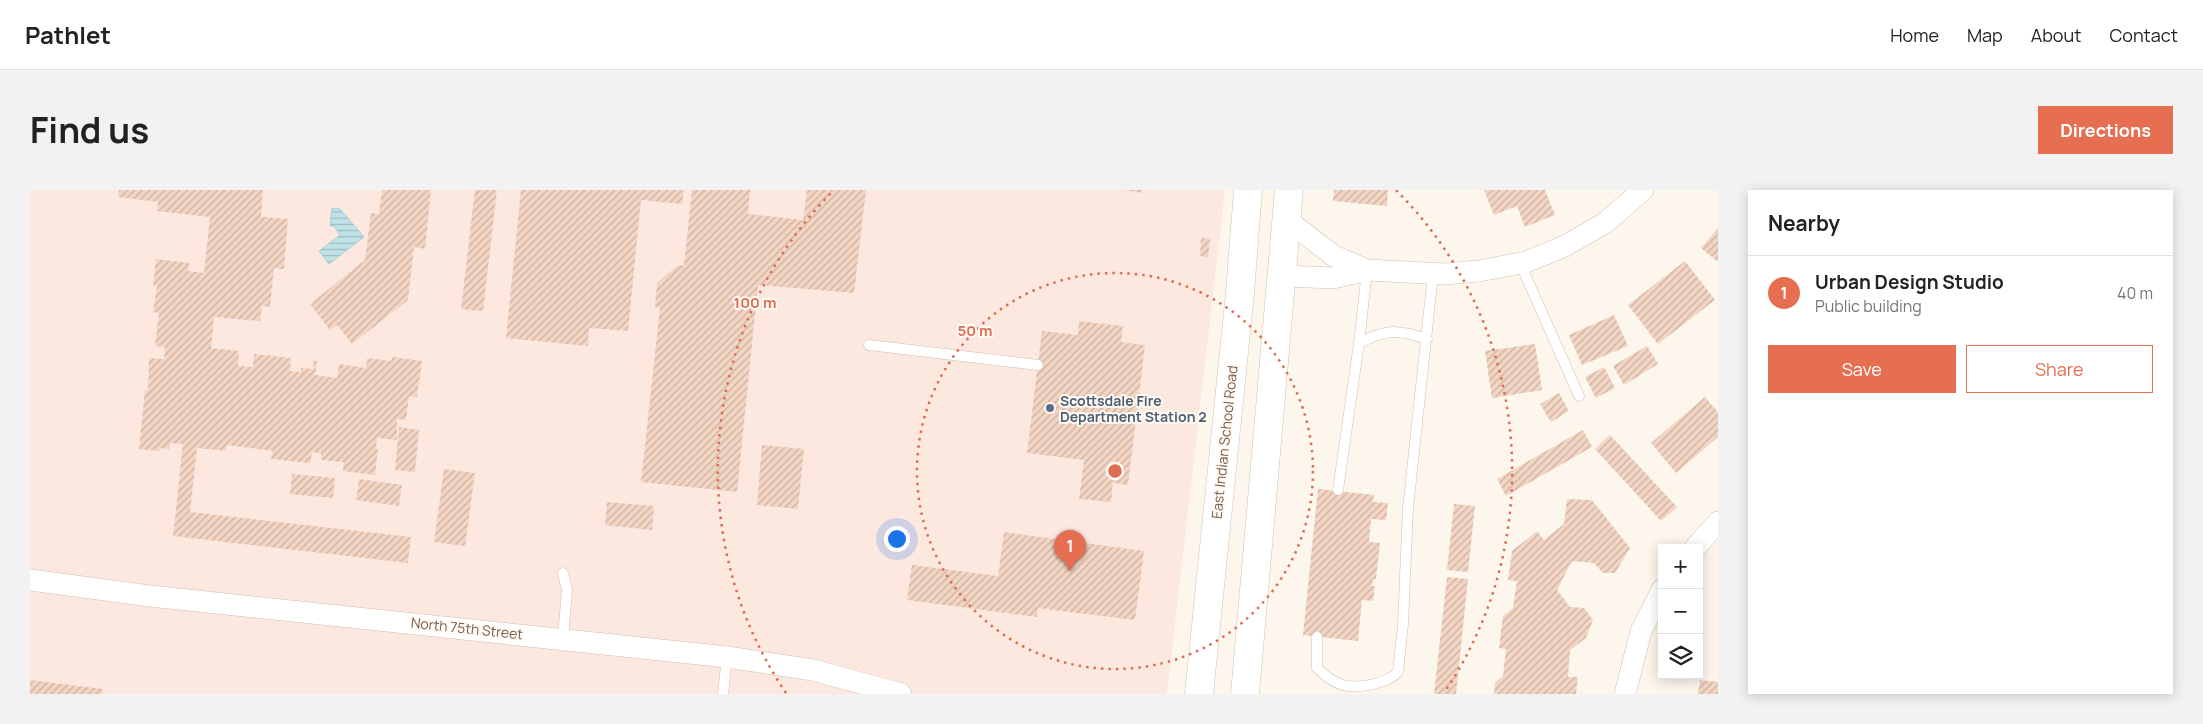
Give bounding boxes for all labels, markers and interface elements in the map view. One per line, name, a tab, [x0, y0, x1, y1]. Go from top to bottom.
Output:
text: Pathlet	[25, 18, 111, 51]
text: Home	[1890, 23, 1939, 47]
text: Map	[1967, 23, 2003, 47]
text: About	[2031, 23, 2081, 47]
text: Contact	[2109, 23, 2178, 47]
text: Find us	[30, 106, 149, 154]
button: Directions	[2038, 106, 2173, 154]
text: Nearby	[1768, 209, 1840, 237]
text: Urban Design Studio	[1815, 269, 2004, 295]
text: 1	[1780, 282, 1788, 304]
text: 40 m	[2117, 282, 2153, 304]
text: 100 m	[734, 292, 776, 313]
text: Public building	[1815, 295, 1922, 317]
text: 50 m	[957, 320, 993, 341]
button: Save	[1768, 345, 1956, 393]
button: Share	[1966, 345, 2153, 393]
street label: East Indian School Road	[1207, 364, 1241, 520]
place label: Scottsdale Fire Department Station 2	[1060, 391, 1207, 426]
marker: Scottsdale Fire Department Station 2	[1044, 402, 1056, 414]
centre of rings	[1106, 462, 1124, 480]
your location	[884, 526, 910, 552]
pin: 1	[1054, 530, 1086, 571]
map controls	[1658, 544, 1703, 679]
button: +	[1658, 544, 1703, 589]
button: −	[1658, 589, 1703, 634]
street label: North 75th Street	[410, 613, 524, 643]
button: layers	[1658, 634, 1703, 679]

